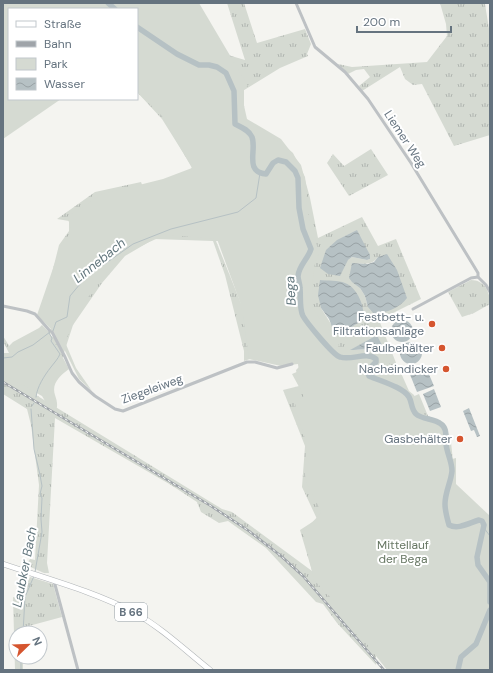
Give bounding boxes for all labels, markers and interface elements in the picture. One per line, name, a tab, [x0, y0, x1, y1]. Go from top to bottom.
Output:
legend	[8, 8, 138, 100]
scale bar	[357, 8, 451, 34]
text: 200 m	[363, 14, 400, 30]
text: Straße	[44, 16, 81, 32]
text: Bahn	[44, 36, 72, 52]
text: Park	[44, 56, 68, 72]
text: Wasser	[44, 76, 85, 92]
street label: Liemer Weg	[380, 107, 430, 171]
water label: Linnebach	[70, 234, 129, 287]
water label: Bega	[281, 276, 300, 306]
place label: Festbett- u. Filtrationsanlage	[333, 309, 424, 339]
marker: Festbett- u. Filtrationsanlage	[427, 319, 437, 329]
place label: Faulbehälter	[366, 340, 435, 356]
marker: Faulbehälter	[437, 343, 447, 353]
place label: Nacheindicker	[359, 361, 439, 377]
marker: Nacheindicker	[441, 364, 451, 374]
street label: Ziegeleiweg	[119, 370, 185, 407]
place label: Gasbehälter	[384, 431, 453, 447]
marker: Gasbehälter	[455, 434, 465, 444]
water label: Laubker Bach	[8, 525, 41, 609]
park label: Mittellauf der Bega	[377, 537, 429, 567]
road number: B 66	[115, 603, 147, 621]
north arrow	[8, 625, 48, 665]
text: N	[29, 635, 45, 648]

